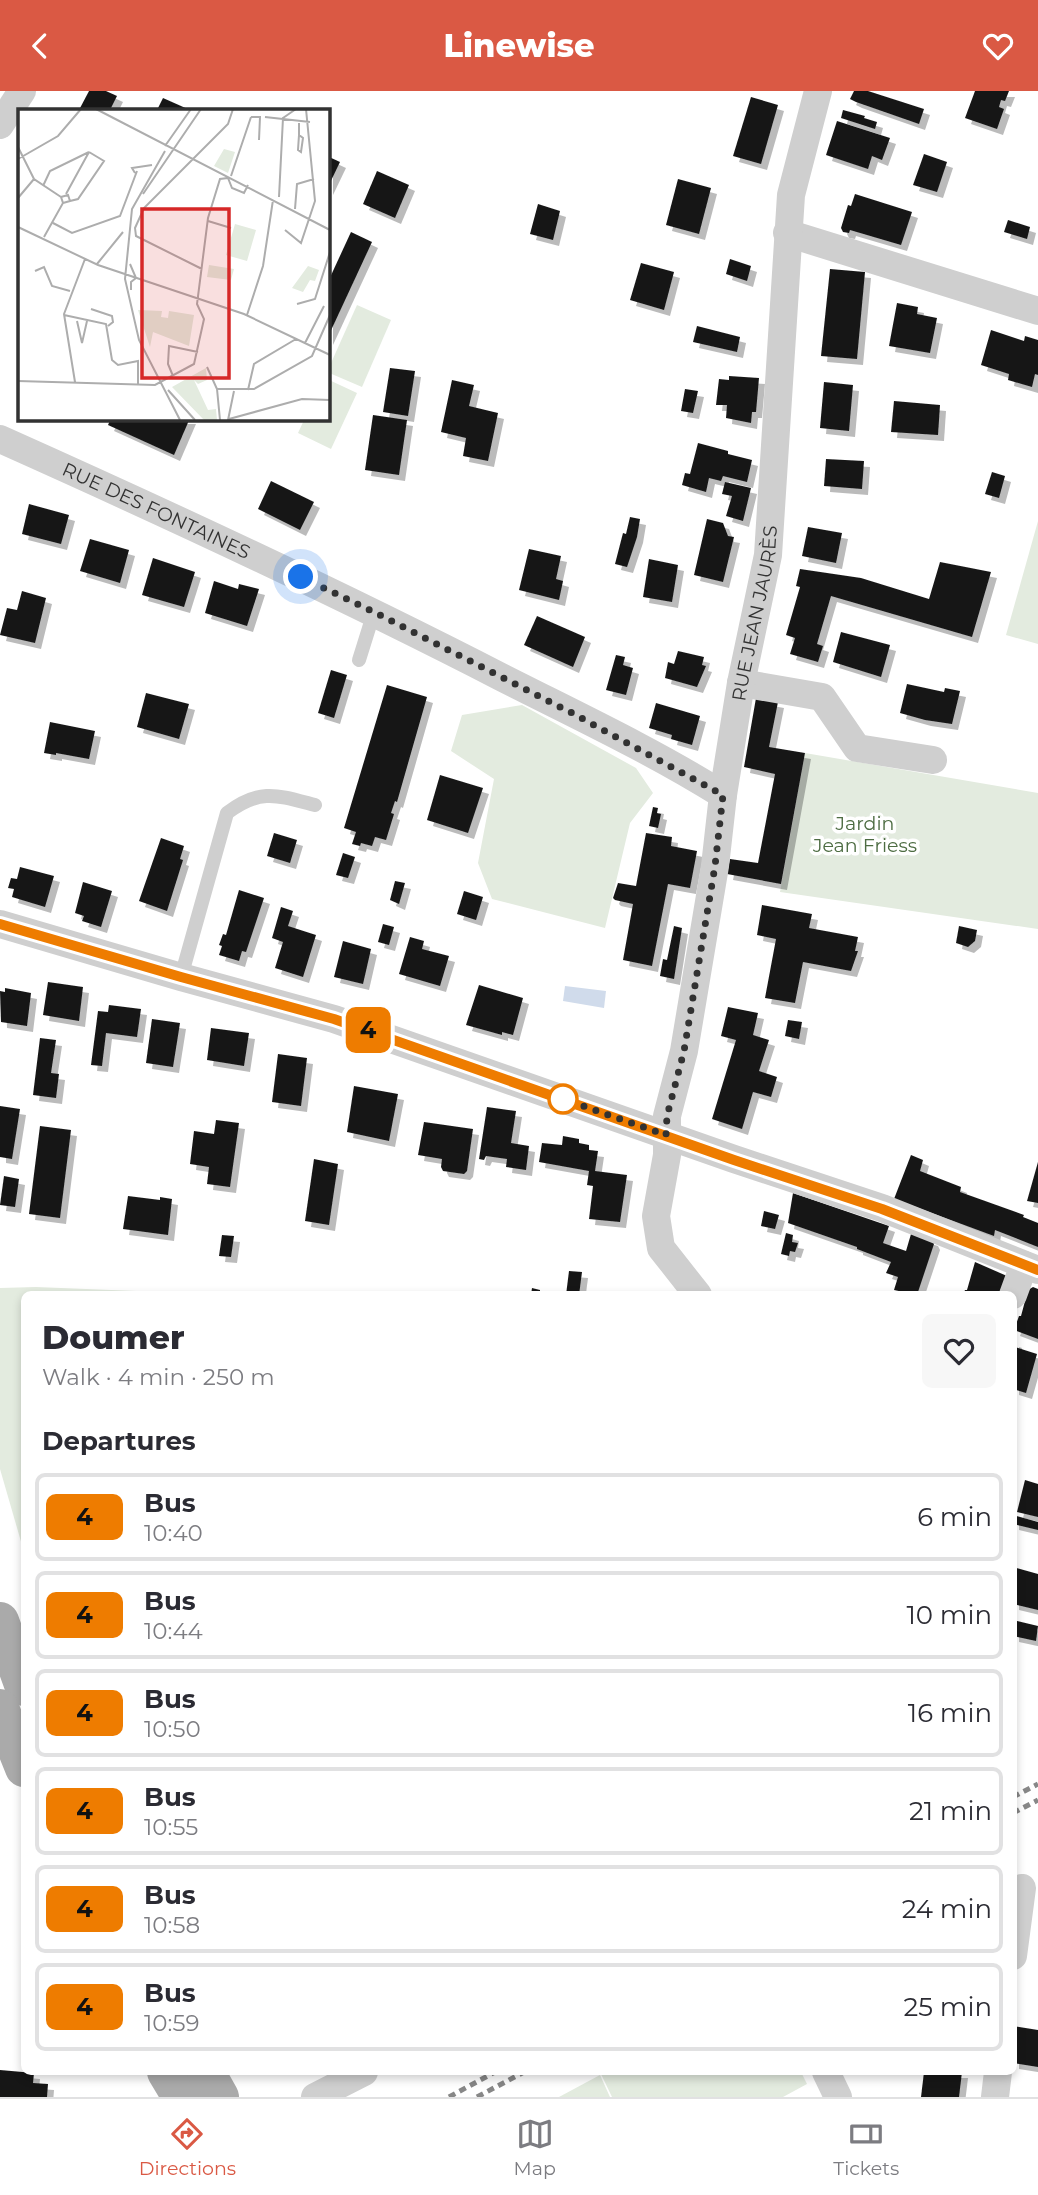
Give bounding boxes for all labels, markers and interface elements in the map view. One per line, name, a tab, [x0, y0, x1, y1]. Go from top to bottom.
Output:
text: Linewise	[444, 26, 594, 65]
icon: back	[21, 27, 59, 65]
icon: heart	[979, 27, 1017, 65]
inset map	[18, 109, 329, 420]
street label: RUE DES FONTAINES	[59, 458, 254, 564]
street label: RUE JEAN JAURÈS	[727, 525, 782, 703]
your location	[283, 559, 318, 594]
park label: Jardin Jean Friess	[812, 812, 917, 857]
line badge: 4	[345, 1007, 391, 1053]
text: 4	[360, 1015, 376, 1044]
unlabelled marker	[548, 1084, 578, 1114]
button: heart	[922, 1314, 996, 1388]
text: Doumer	[42, 1317, 185, 1357]
text: Walk · 4 min · 250 m	[42, 1363, 275, 1391]
text: Departures	[42, 1425, 196, 1457]
text: Bus	[144, 1487, 196, 1519]
text: 6 min	[917, 1501, 992, 1533]
text: 4	[76, 1502, 93, 1531]
text: 10:40	[144, 1519, 203, 1547]
text: Bus	[144, 1585, 196, 1617]
text: 10 min	[906, 1599, 992, 1631]
text: 4	[76, 1600, 93, 1629]
text: 10:44	[144, 1617, 203, 1645]
text: Bus	[144, 1683, 196, 1715]
text: 16 min	[908, 1697, 992, 1729]
text: 4	[76, 1698, 93, 1727]
text: 10:50	[144, 1715, 201, 1743]
text: Bus	[144, 1781, 196, 1813]
text: 21 min	[909, 1795, 992, 1827]
text: 4	[76, 1796, 93, 1825]
text: 10:55	[144, 1813, 198, 1841]
text: Bus	[144, 1879, 196, 1911]
text: 24 min	[902, 1893, 992, 1925]
text: 4	[76, 1894, 93, 1923]
text: 10:58	[144, 1911, 200, 1939]
text: Bus	[144, 1977, 196, 2009]
text: 25 min	[904, 1991, 992, 2023]
text: 4	[76, 1992, 93, 2021]
text: 10:59	[144, 2009, 199, 2037]
tab: Directions	[139, 2115, 236, 2180]
tab: Map	[514, 2115, 556, 2180]
tab: Tickets	[833, 2115, 899, 2180]

